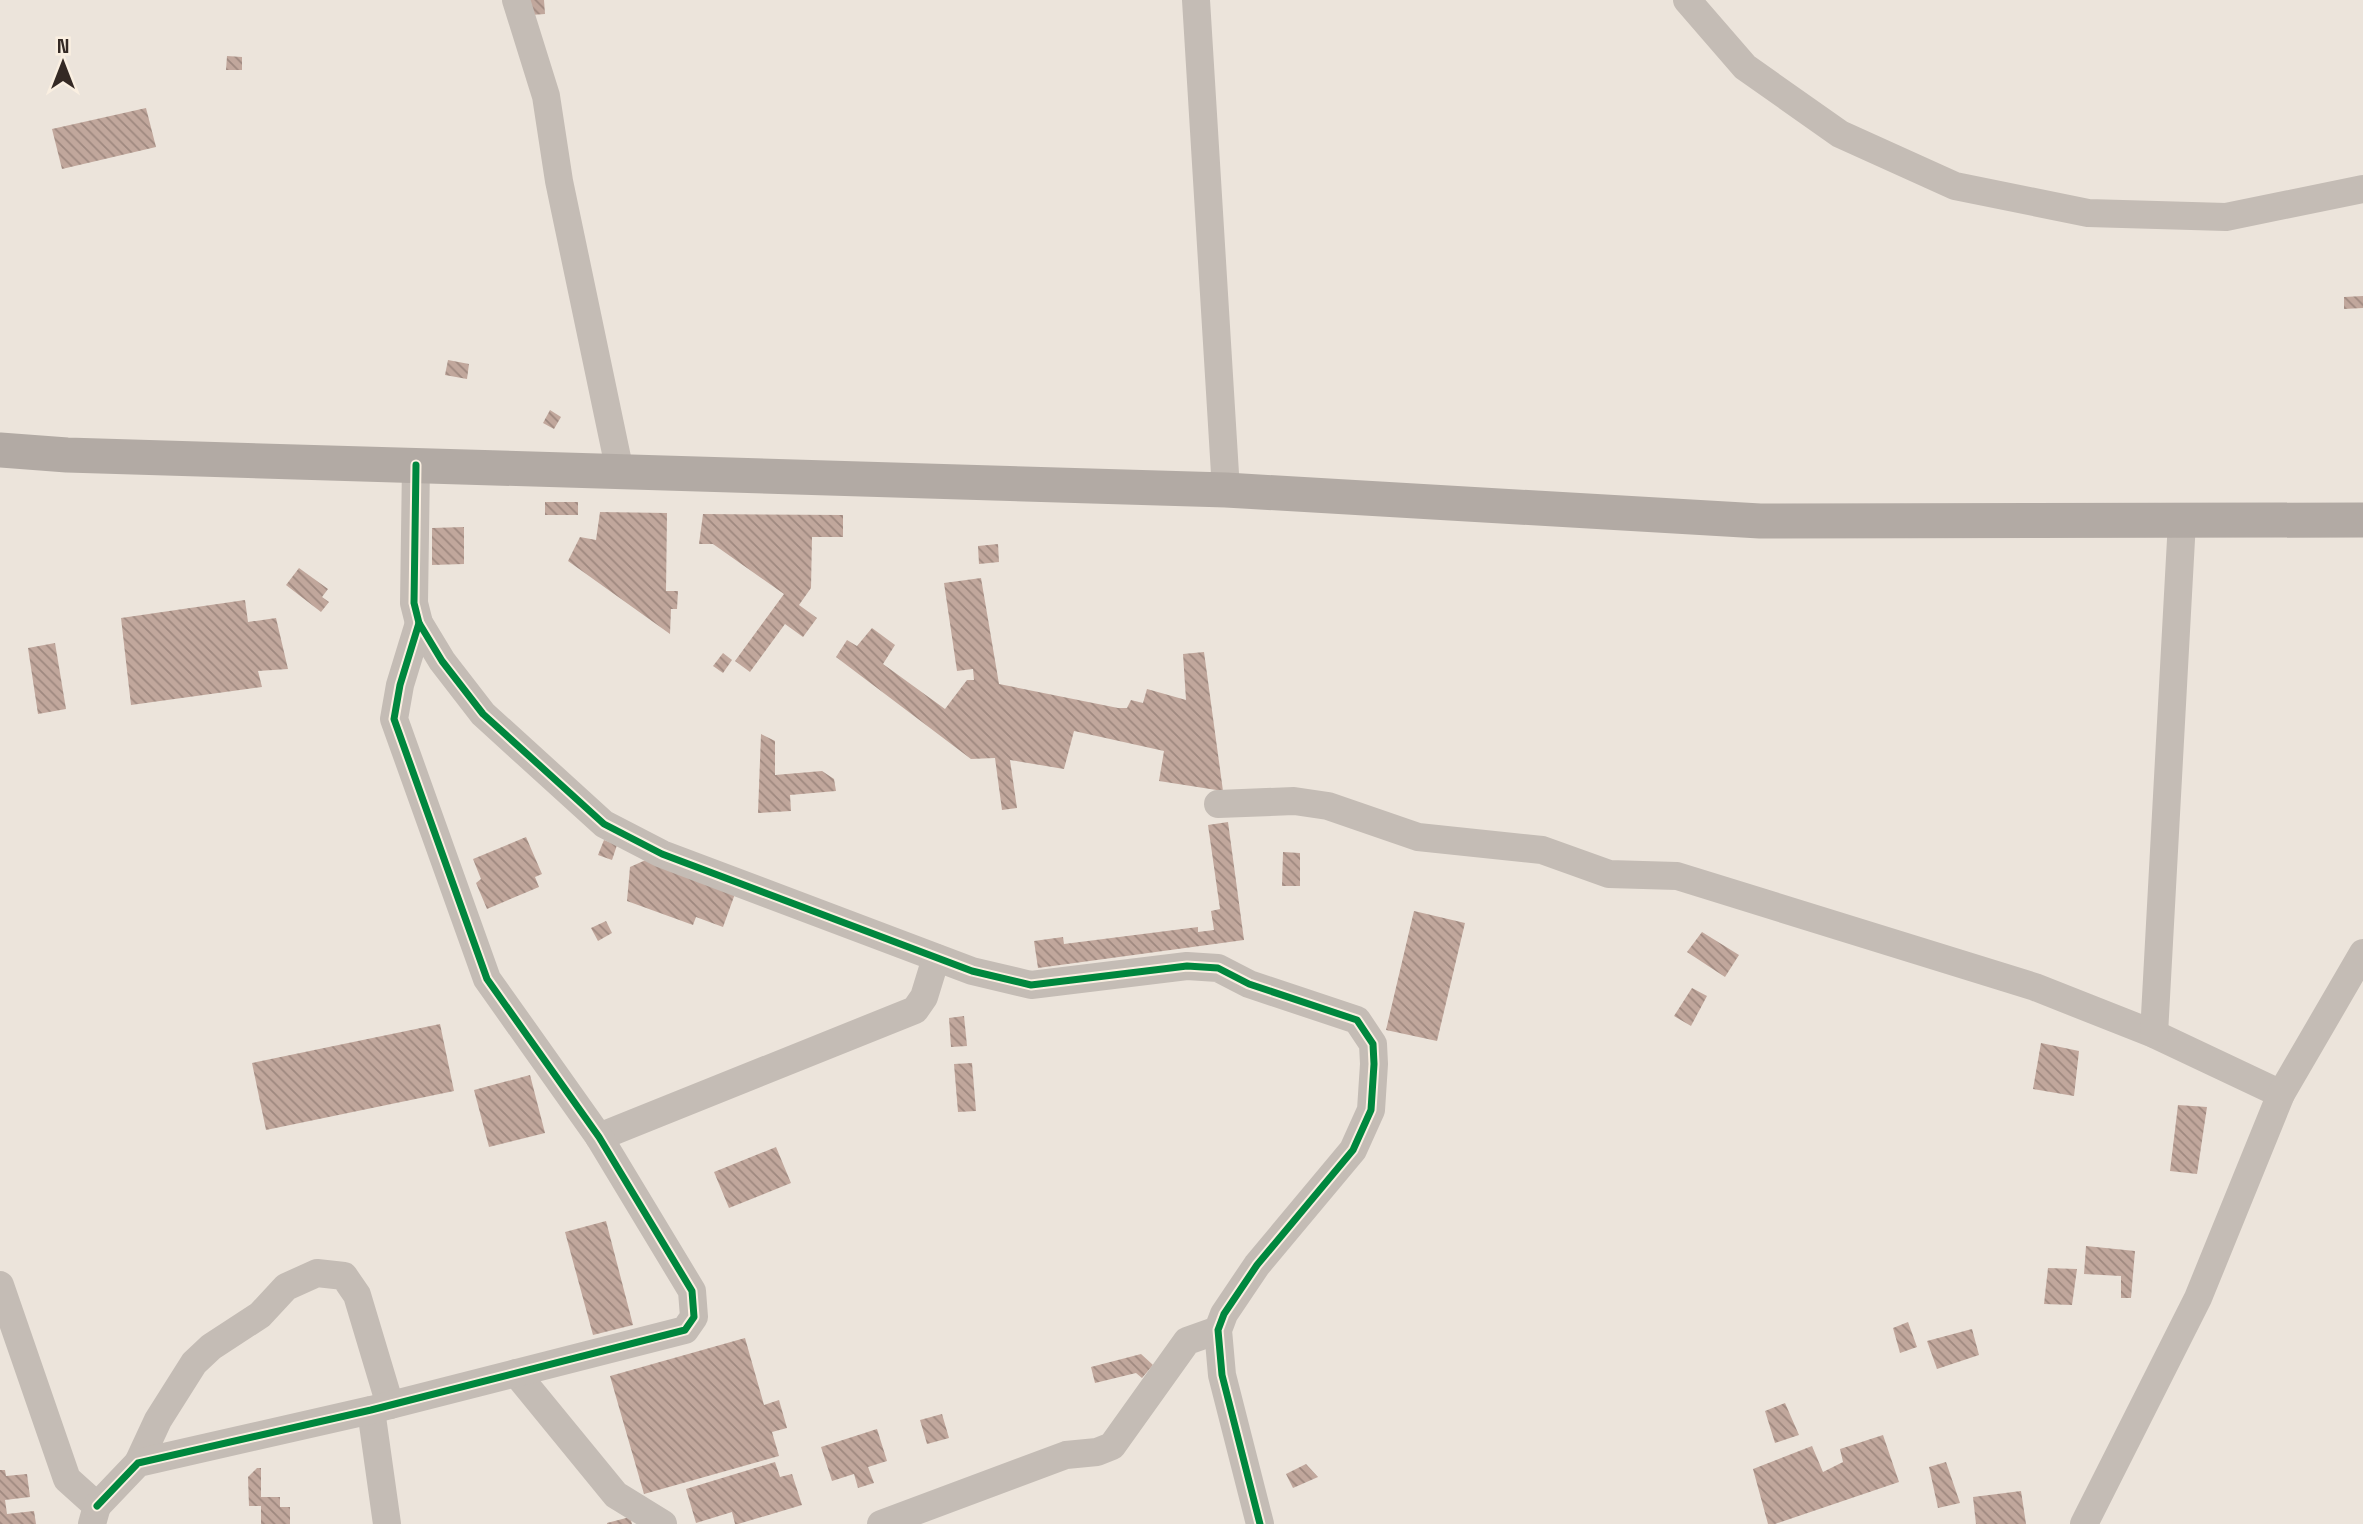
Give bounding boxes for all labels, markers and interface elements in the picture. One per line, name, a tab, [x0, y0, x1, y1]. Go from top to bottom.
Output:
north arrow	[28, 28, 98, 98]
text: N	[57, 34, 69, 59]

